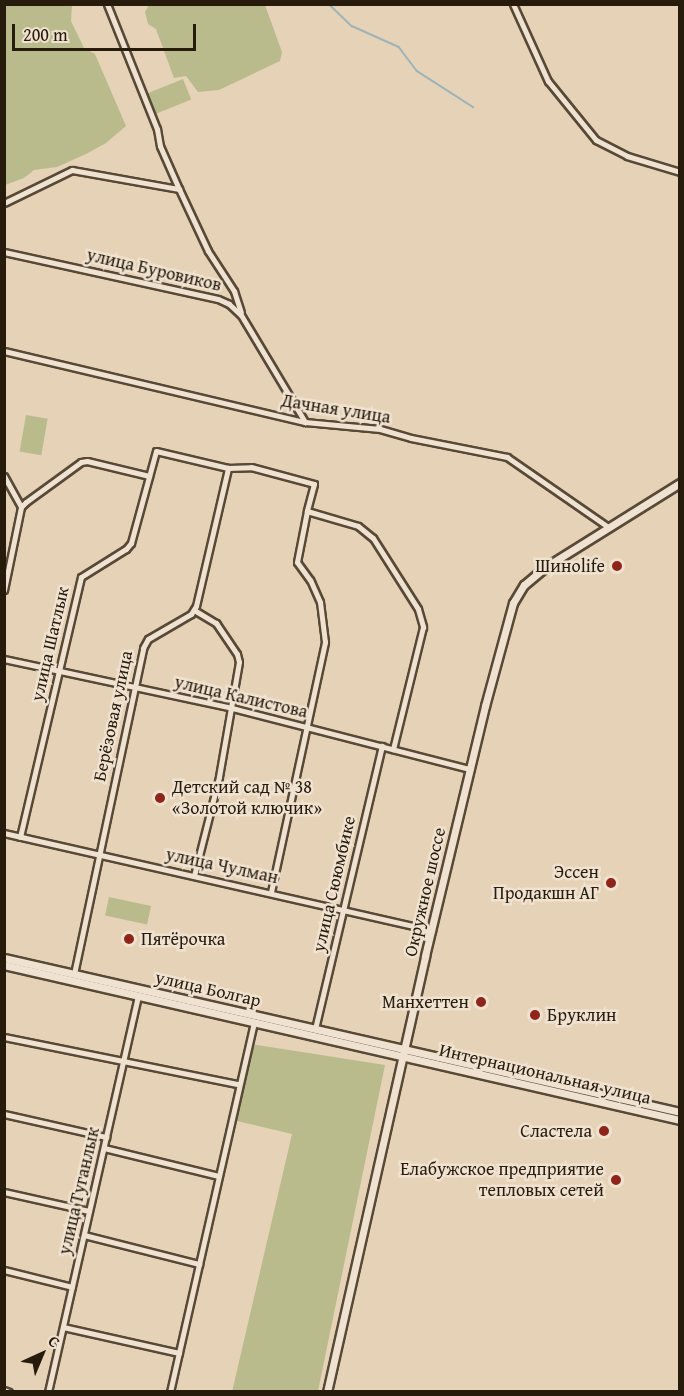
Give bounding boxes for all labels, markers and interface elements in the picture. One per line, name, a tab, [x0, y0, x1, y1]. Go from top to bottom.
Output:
scale bar	[15, 12, 200, 50]
text: 200 m	[23, 21, 68, 48]
street label: улица Буровиков	[84, 244, 224, 296]
street label: Дачная улица	[280, 390, 392, 428]
place label: Шиноlife	[535, 555, 605, 577]
marker: Шиноlife	[610, 559, 624, 573]
street label: улица Шатлык	[26, 585, 74, 703]
street label: Берёзовая улица	[89, 649, 137, 783]
street label: улица Калистова	[172, 671, 310, 723]
place label: Детский сад № 38 «Золотой ключик»	[172, 777, 322, 820]
marker: Детский сад № 38 «Золотой ключик»	[153, 791, 167, 805]
street label: улица Сююмбике	[308, 814, 360, 954]
street label: Окружное шоссе	[400, 825, 450, 959]
street label: улица Чулман	[164, 844, 280, 888]
place label: Эссен Продакшн АГ	[493, 862, 599, 904]
marker: Эссен Продакшн АГ	[604, 876, 618, 890]
place label: Пятёрочка	[141, 928, 225, 950]
marker: Пятёрочка	[122, 932, 136, 946]
street label: улица Болгар	[153, 966, 263, 1012]
place label: Манхеттен	[382, 991, 469, 1013]
marker: Манхеттен	[474, 995, 488, 1009]
place label: Бруклин	[547, 1004, 617, 1026]
marker: Бруклин	[528, 1008, 542, 1022]
street label: Интернациональная улица	[437, 1039, 653, 1109]
place label: Сластела	[520, 1120, 592, 1142]
marker: Сластела	[597, 1124, 611, 1138]
street label: улица Туганлык	[54, 1125, 104, 1257]
place label: Елабужское предприятие тепловых сетей	[400, 1159, 604, 1202]
marker: Елабужское предприятие тепловых сетей	[609, 1173, 623, 1187]
north arrow	[12, 1324, 72, 1384]
text: С	[43, 1329, 66, 1353]

